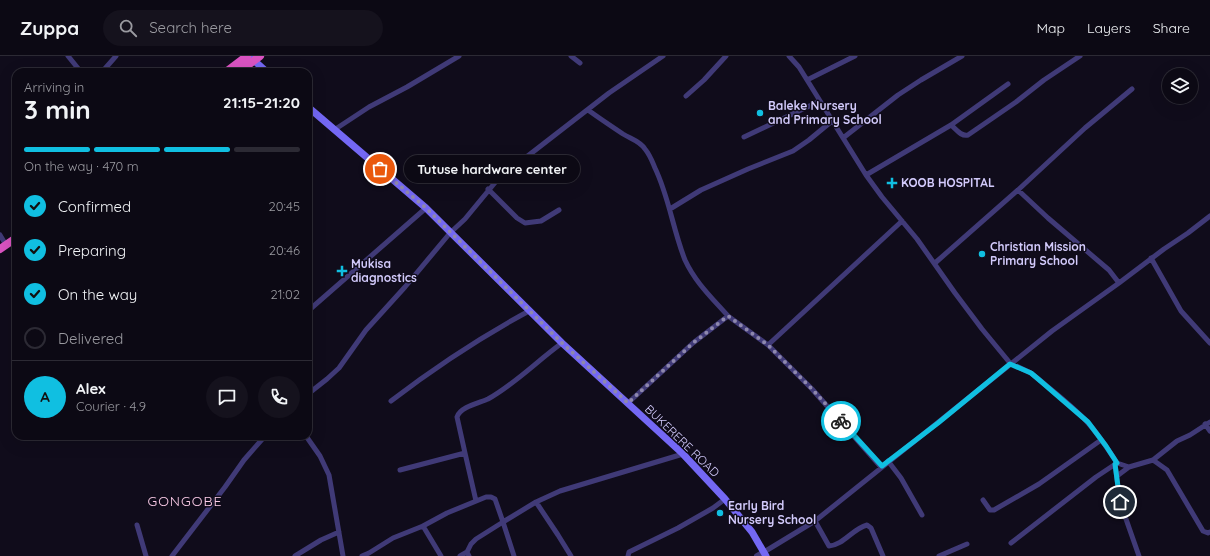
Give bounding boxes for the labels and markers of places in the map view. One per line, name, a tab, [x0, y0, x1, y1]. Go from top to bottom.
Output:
place label: Baleke Nursery and Primary School	[768, 98, 882, 127]
marker: Baleke Nursery and Primary School	[755, 108, 765, 118]
pin	[363, 152, 397, 186]
callout: Tutuse hardware center	[404, 155, 580, 183]
place label: KOOB HOSPITAL	[901, 175, 995, 190]
marker: KOOB HOSPITAL	[886, 177, 898, 189]
place label: Christian Mission Primary School	[990, 239, 1086, 268]
marker: Christian Mission Primary School	[977, 249, 987, 259]
place label: Mukisa diagnostics	[351, 256, 417, 285]
marker: Mukisa diagnostics	[336, 265, 348, 277]
pin	[1103, 485, 1137, 519]
place label: Early Bird Nursery School	[728, 498, 816, 527]
marker: Early Bird Nursery School	[715, 508, 725, 518]

